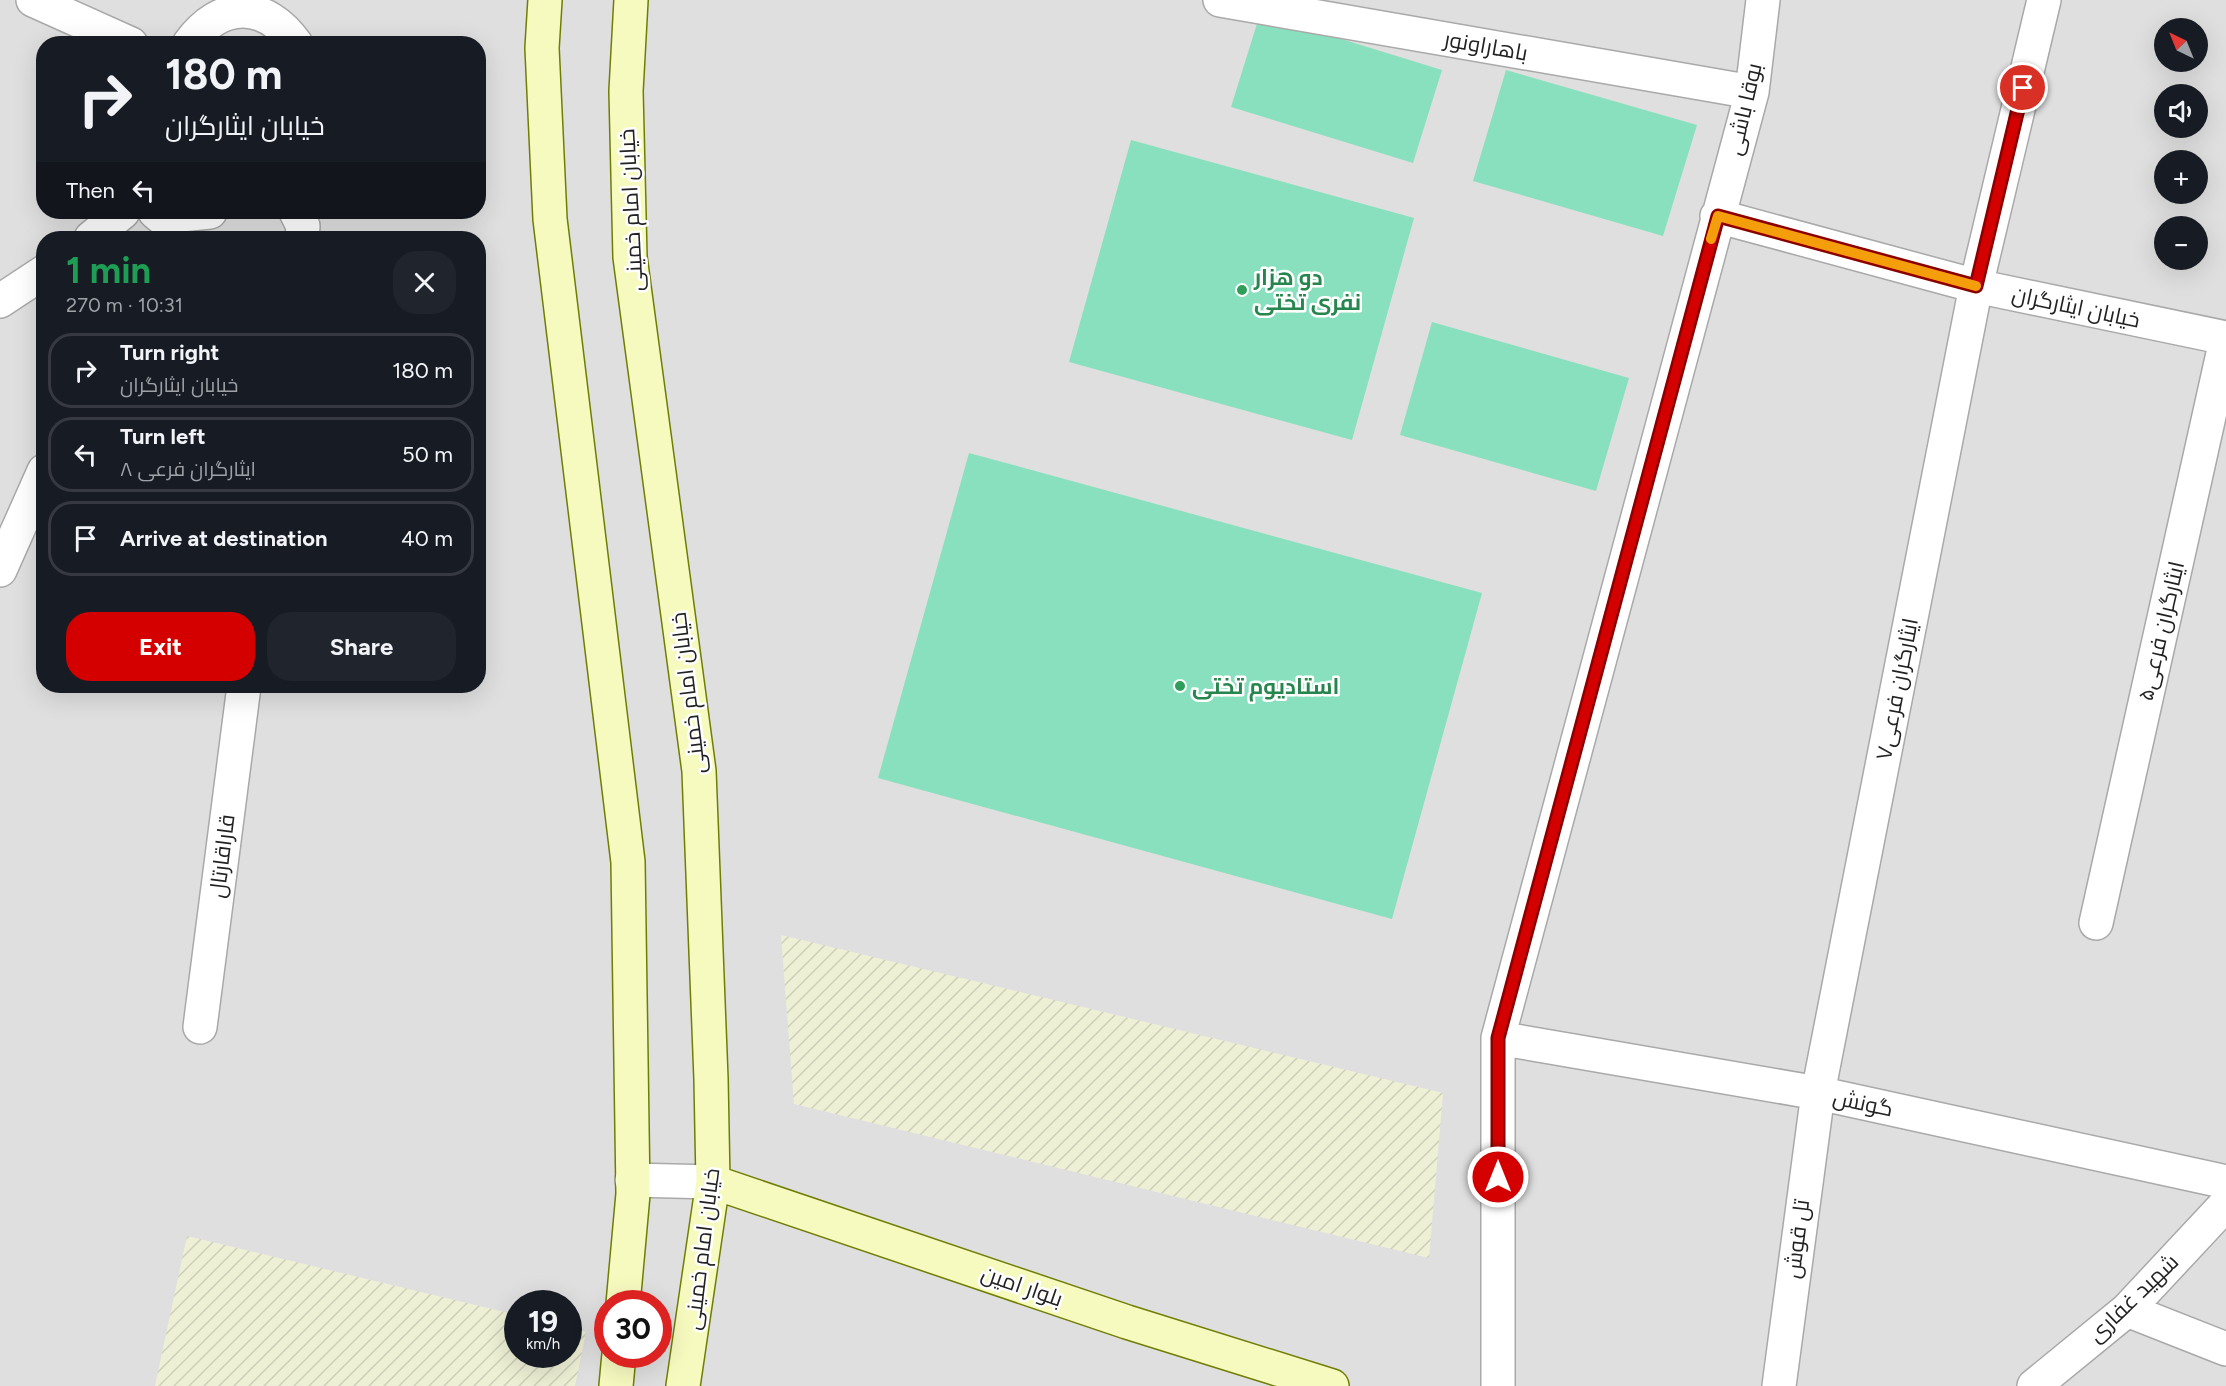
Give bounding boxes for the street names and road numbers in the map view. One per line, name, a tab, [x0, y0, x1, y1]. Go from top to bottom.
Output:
street label: باهاراونور	[1440, 25, 1530, 67]
street label: بوقا باشی	[1720, 60, 1768, 158]
street label: خیابان امام خمینی	[613, 128, 651, 292]
street label: خیابان ایثارگران	[2010, 280, 2142, 334]
street label: ایثارگران فرعی۵	[2132, 559, 2190, 703]
street label: خیابان امام خمینی	[665, 610, 713, 775]
street label: ایثارگران فرعی۷	[1870, 616, 1924, 762]
street label: قاراقارتال	[203, 813, 241, 899]
street label: گونش	[1830, 1083, 1896, 1123]
street label: خیابان امام خمینی	[679, 1167, 727, 1332]
street label: تل قوش	[1779, 1198, 1815, 1280]
street label: شهید غفاری	[2082, 1248, 2184, 1348]
street label: بلوار امین	[978, 1260, 1066, 1312]

